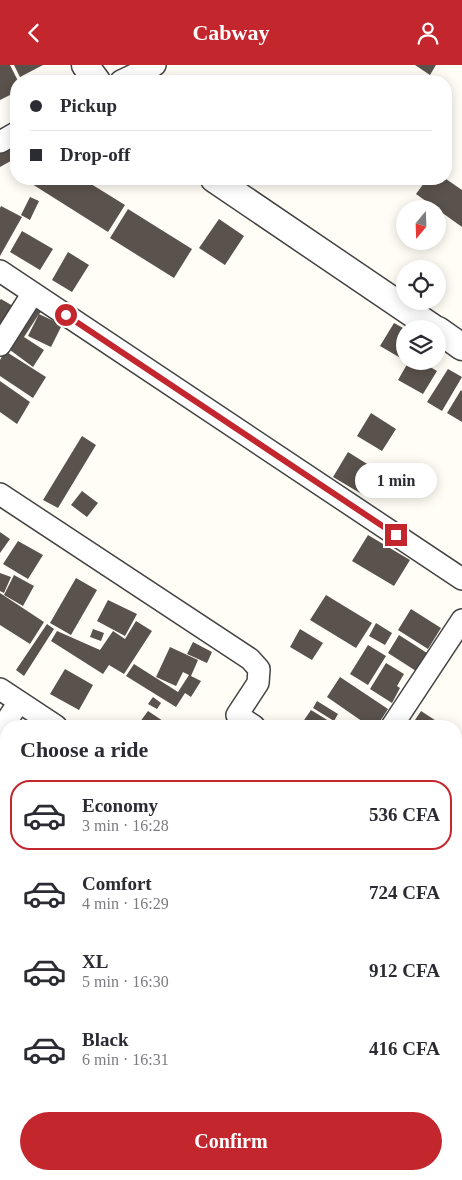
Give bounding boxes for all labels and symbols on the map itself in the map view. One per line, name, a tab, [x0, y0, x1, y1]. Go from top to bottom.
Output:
north arrow	[396, 200, 446, 250]
route start	[55, 304, 77, 326]
callout: 1 min	[355, 463, 437, 497]
route end	[385, 524, 407, 546]

